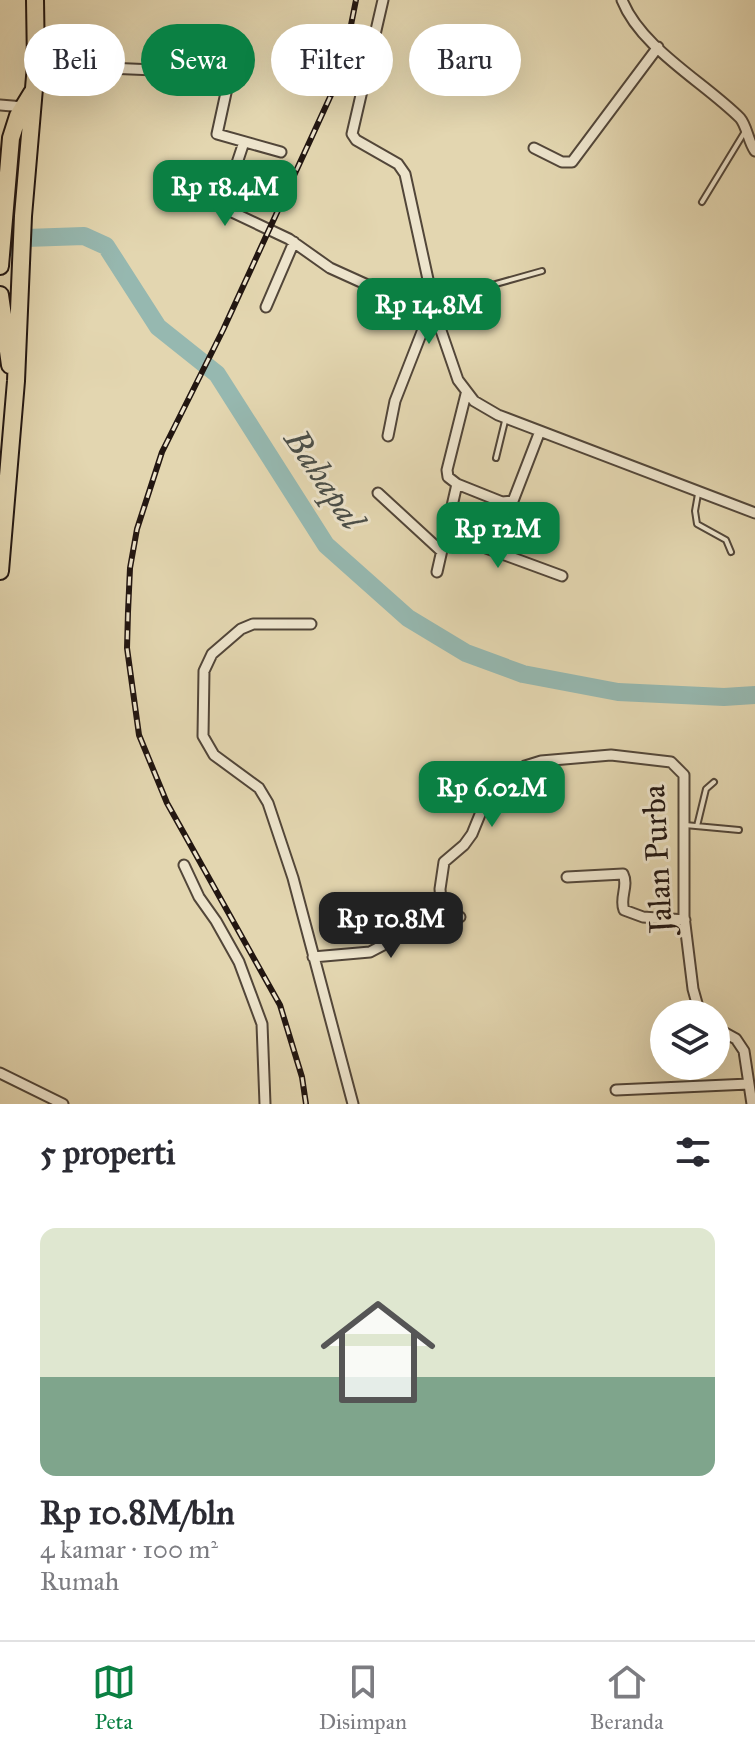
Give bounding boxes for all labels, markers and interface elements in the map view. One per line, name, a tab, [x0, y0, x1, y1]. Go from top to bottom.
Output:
chip: Beli	[24, 24, 125, 96]
chip: Sewa	[141, 24, 255, 96]
chip: Filter	[271, 24, 393, 96]
chip: Baru	[409, 24, 521, 96]
pin: Rp 18.4M	[142, 160, 308, 228]
text: Rp 18.4M	[171, 170, 279, 202]
pin: Rp 14.8M	[346, 278, 512, 346]
text: Rp 14.8M	[375, 288, 483, 320]
water label: Bahapal	[274, 420, 375, 540]
pin: Rp 12M	[433, 502, 563, 570]
text: Rp 12M	[455, 512, 541, 544]
pin: Rp 6.02M	[409, 761, 575, 829]
text: Rp 6.02M	[437, 771, 547, 803]
street label: Jalan Purba	[634, 783, 681, 937]
pin: Rp 10.8M	[308, 892, 474, 960]
text: Rp 10.8M	[337, 902, 445, 934]
map controls	[650, 1000, 730, 1080]
button: layers	[650, 1000, 730, 1080]
icon: filters	[671, 1130, 715, 1174]
text: 5 properti	[40, 1132, 175, 1173]
icon: home	[306, 1280, 450, 1424]
text: Rp 10.8M/bln	[40, 1492, 235, 1533]
text: 4 kamar · 100 m²	[40, 1533, 218, 1565]
text: Rumah	[40, 1565, 119, 1597]
tab: Peta	[92, 1660, 136, 1735]
tab: Disimpan	[319, 1660, 407, 1735]
tab: Beranda	[590, 1660, 663, 1735]

